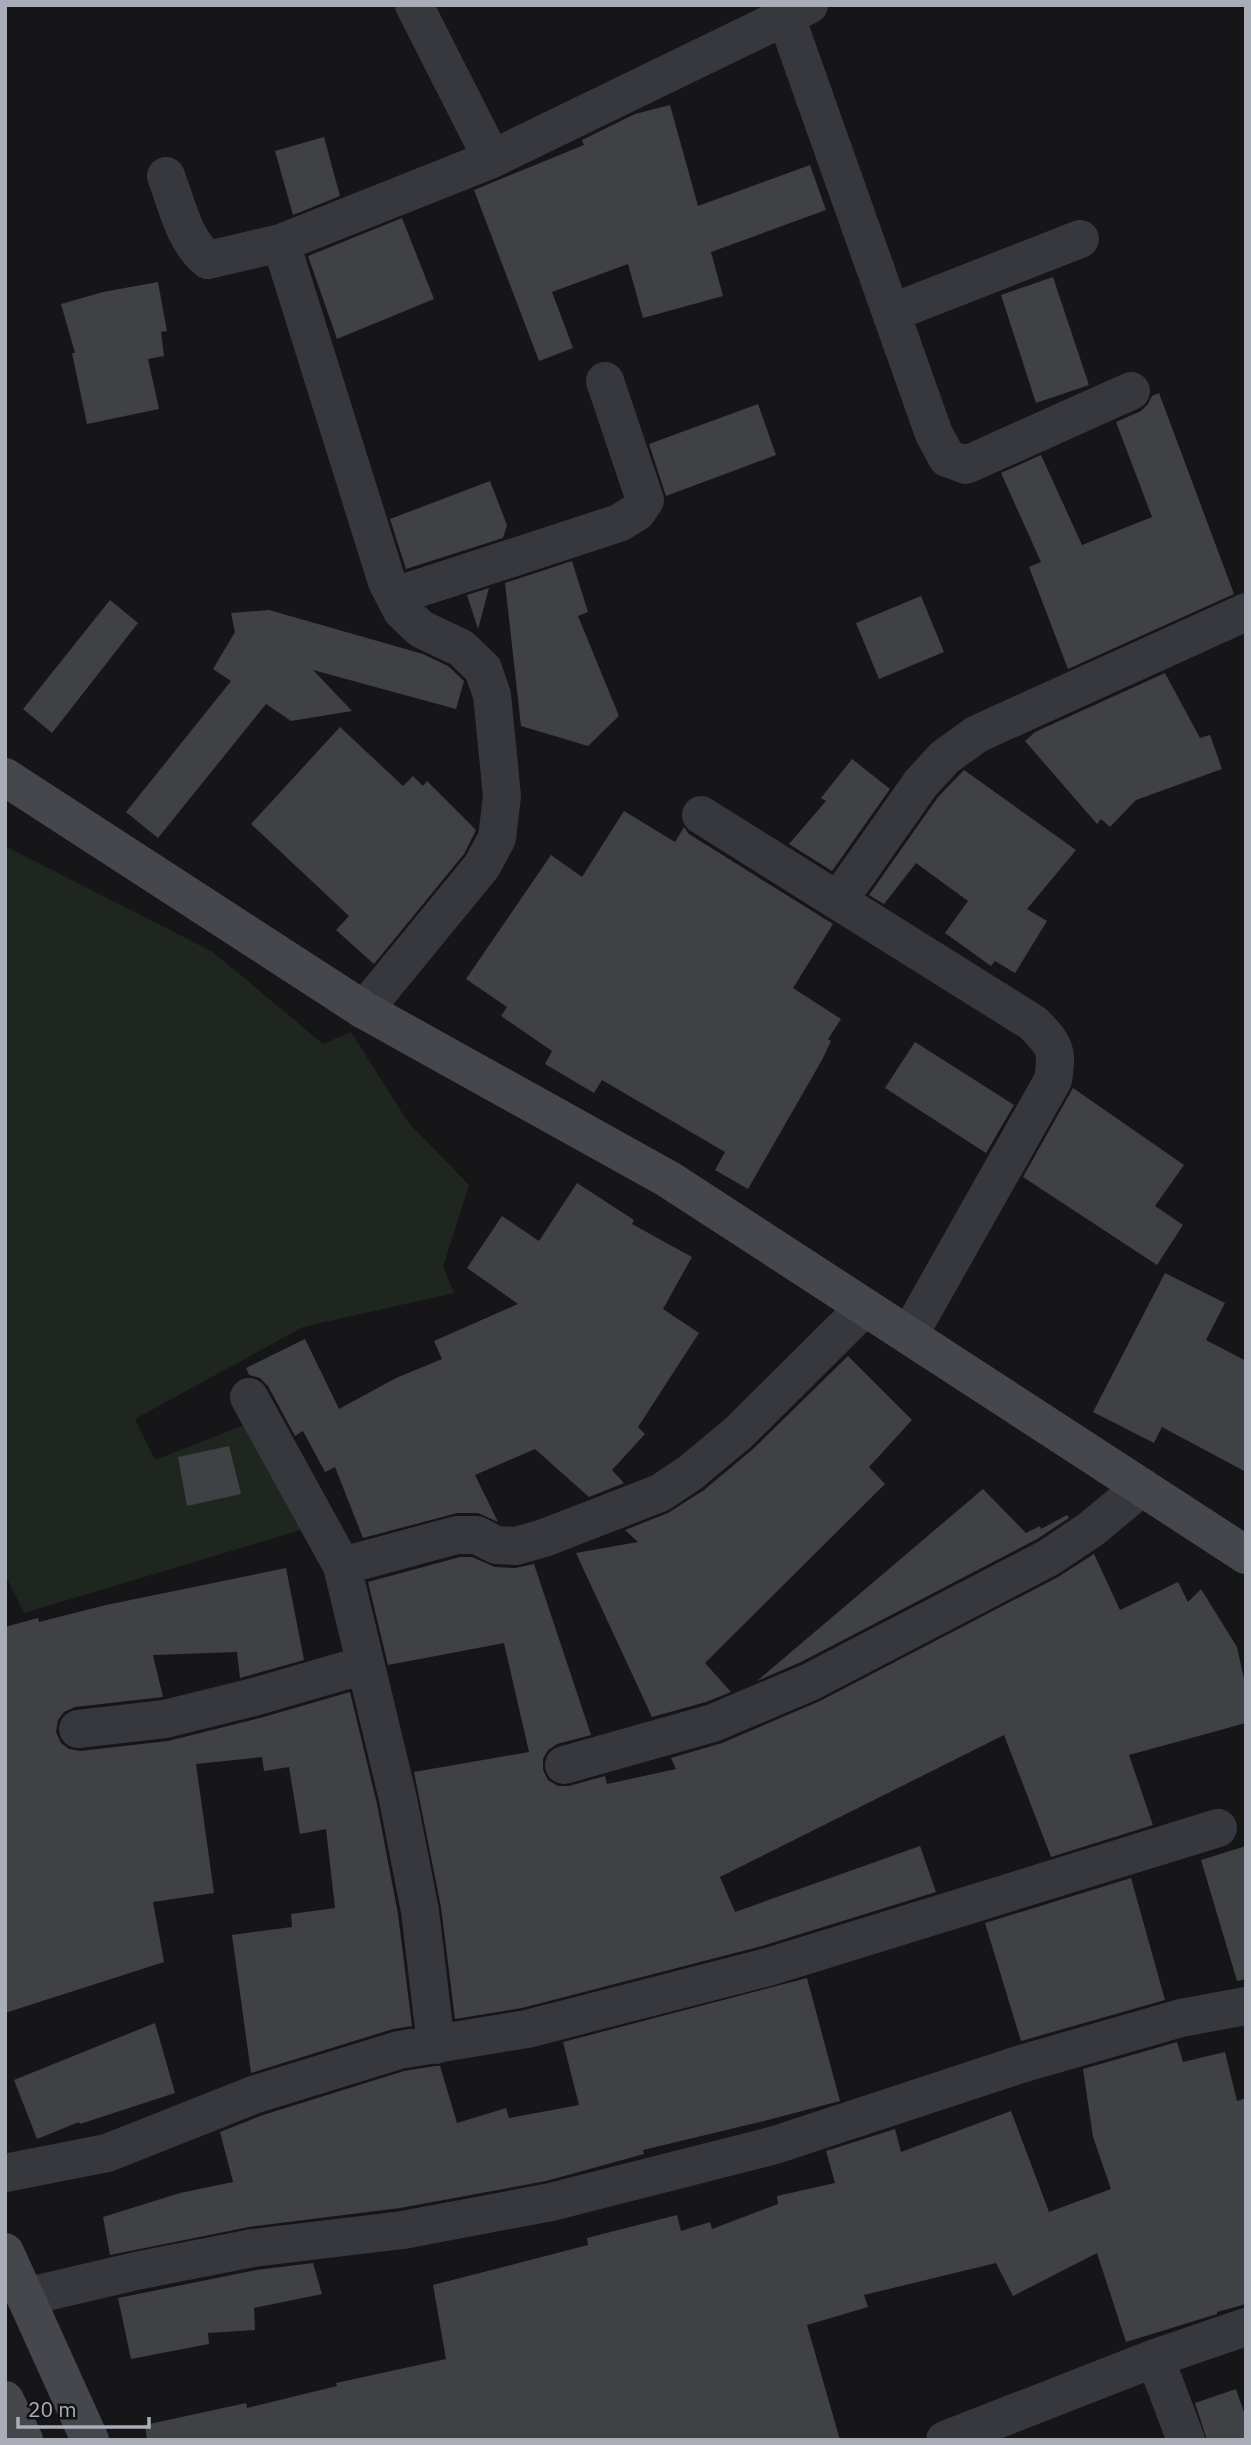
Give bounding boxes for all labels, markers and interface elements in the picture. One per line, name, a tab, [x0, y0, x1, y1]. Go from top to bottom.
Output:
scale bar	[18, 2386, 149, 2430]
text: 20 m	[28, 2395, 77, 2423]

